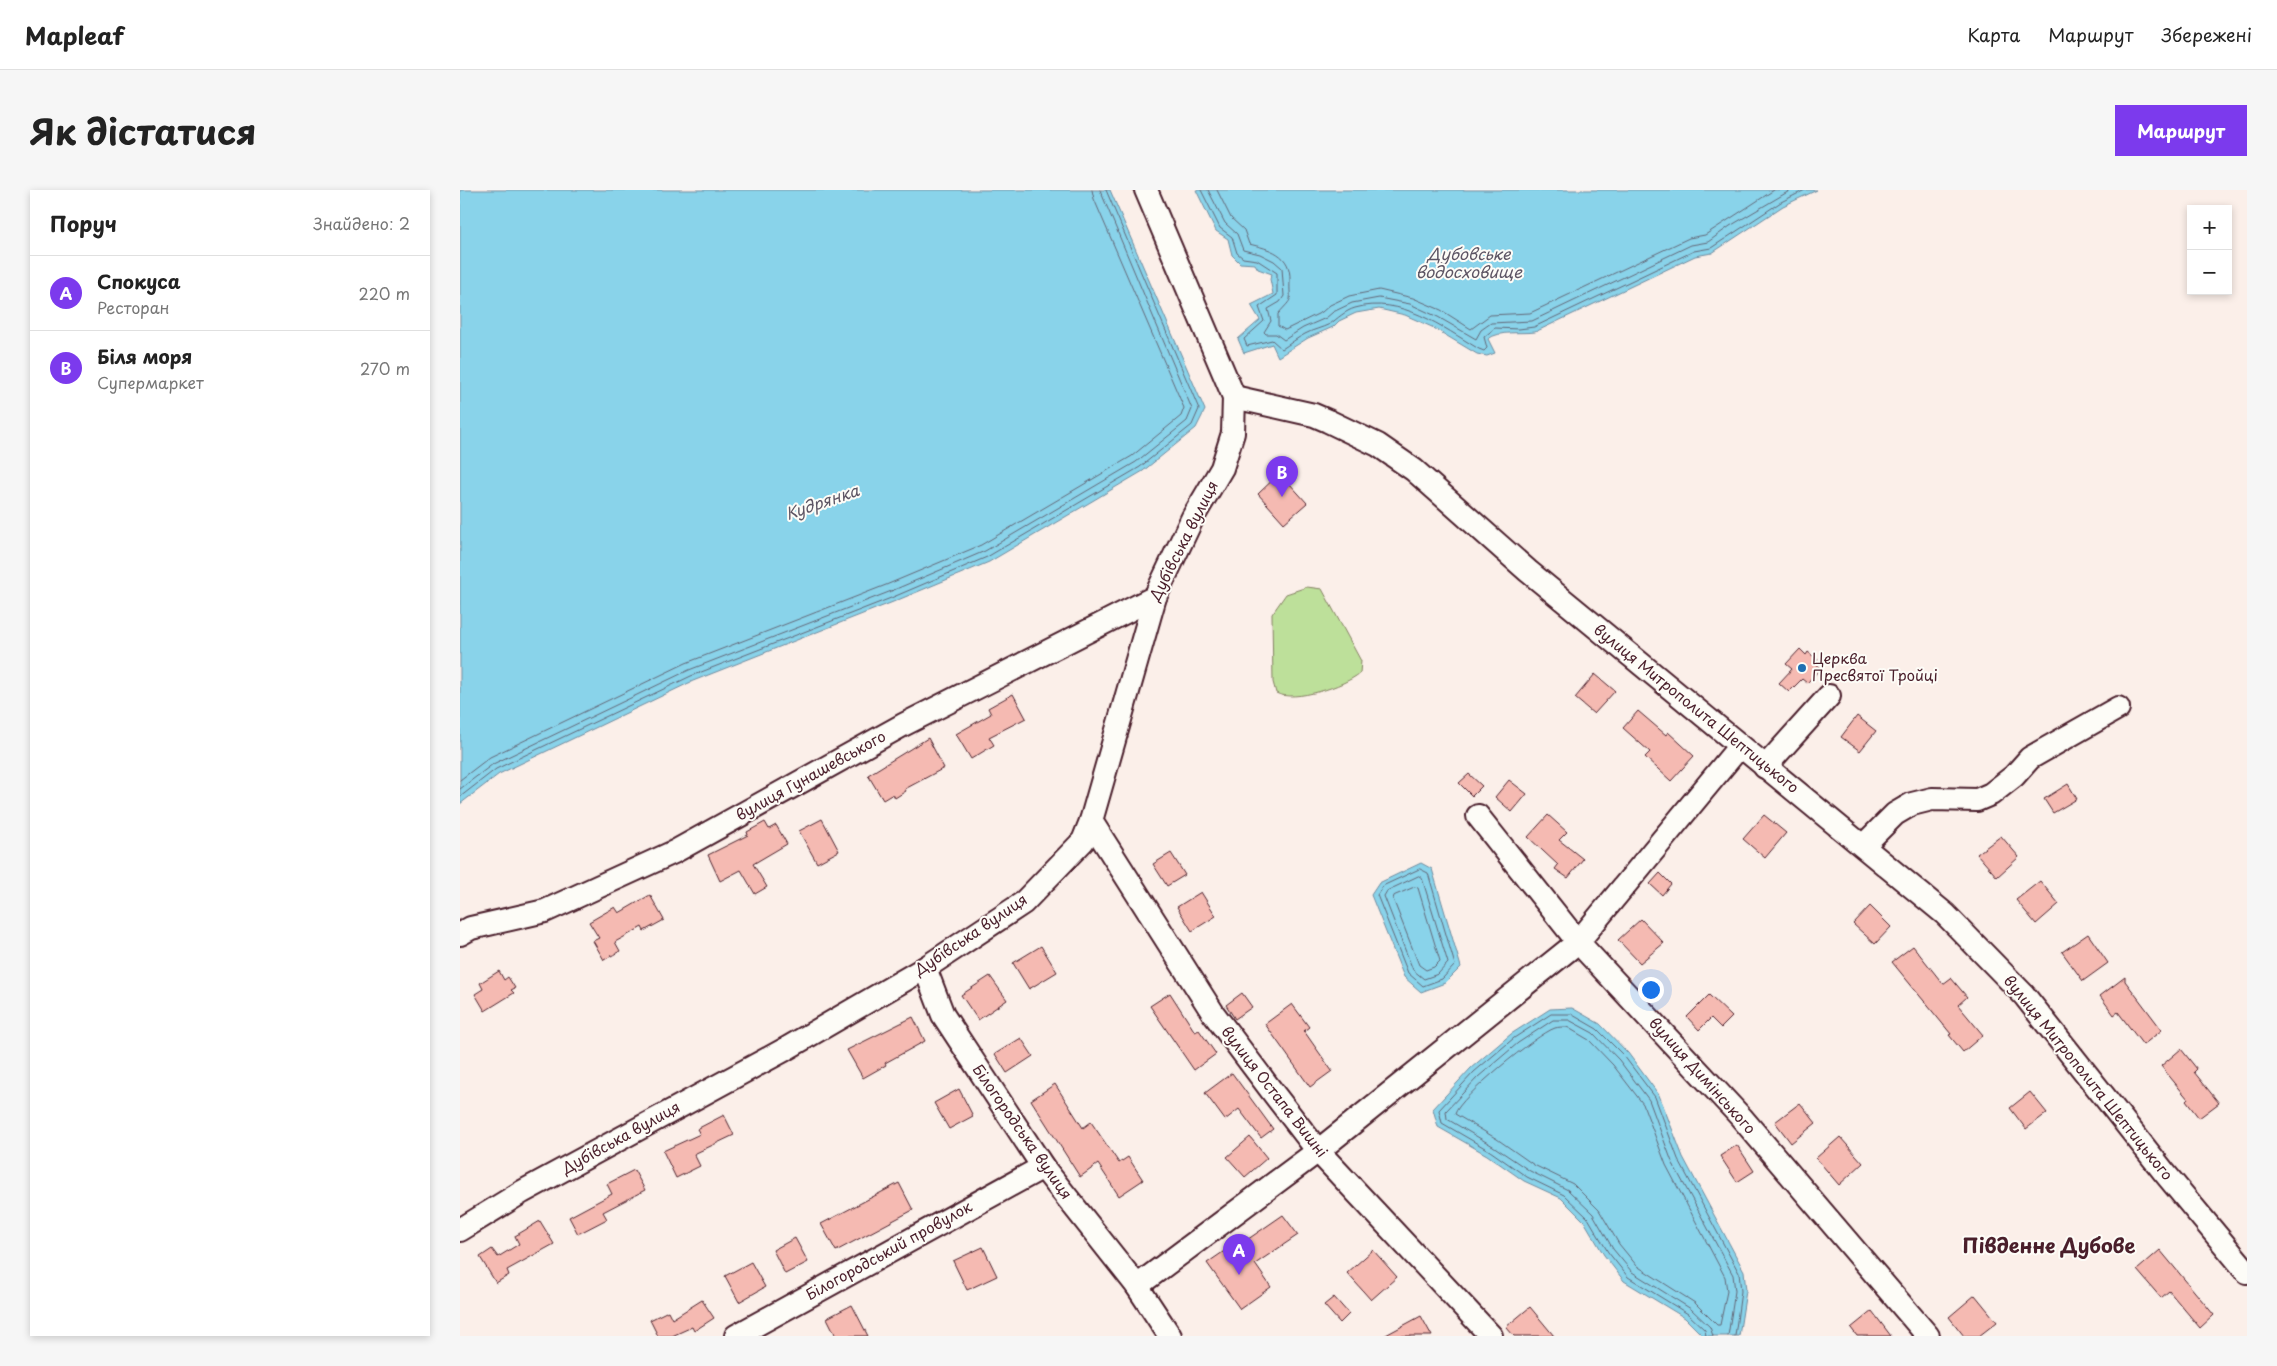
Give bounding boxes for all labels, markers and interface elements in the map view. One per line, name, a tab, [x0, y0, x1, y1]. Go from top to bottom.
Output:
text: Mapleaf	[25, 17, 124, 53]
text: Карта	[1967, 21, 2020, 48]
text: Маршрут	[2048, 21, 2133, 48]
text: Збережені	[2161, 21, 2252, 48]
text: Як дістатися	[30, 104, 256, 157]
button: Маршрут	[2115, 105, 2247, 156]
map controls	[2187, 205, 2232, 295]
button: +	[2187, 205, 2232, 250]
text: Поруч	[50, 207, 117, 239]
text: Знайдено: 2	[313, 211, 410, 235]
water label: Дубовське водосховище	[1416, 241, 1523, 283]
button: −	[2187, 250, 2232, 295]
text: Спокуса	[97, 267, 181, 295]
text: A	[60, 281, 72, 305]
text: 220 m	[359, 281, 410, 305]
text: Ресторан	[97, 295, 170, 319]
text: Біля моря	[97, 342, 192, 370]
text: B	[61, 356, 71, 380]
text: 270 m	[360, 356, 410, 380]
text: Супермаркет	[97, 370, 204, 394]
pin: B	[1266, 456, 1298, 497]
street label: Дубівська вулиця	[1142, 476, 1223, 605]
water label: Кудрянка	[781, 477, 863, 525]
street label: вулиця Митрополита Шептицького	[1589, 618, 1805, 798]
place label: Церква Пресвятої Тройці	[1812, 646, 1938, 686]
marker: Церква Пресвятої Тройці	[1796, 662, 1808, 674]
street label: вулиця Гунашевського	[731, 724, 890, 826]
street label: Дубівська вулиця	[908, 887, 1031, 981]
street label: вулиця Митрополита Шептицького	[1999, 969, 2179, 1185]
your location	[1638, 977, 1664, 1003]
street label: вулиця Димінського	[1644, 1011, 1762, 1139]
street label: вулиця Остапа Вишні	[1216, 1020, 1334, 1162]
street label: Білогородська вулиця	[968, 1059, 1079, 1204]
street label: Дубівська вулиця	[556, 1095, 684, 1179]
street label: Білогородський провулок	[801, 1194, 976, 1305]
district label: Південне Дубове	[1962, 1230, 2136, 1260]
pin: A	[1223, 1234, 1255, 1275]

